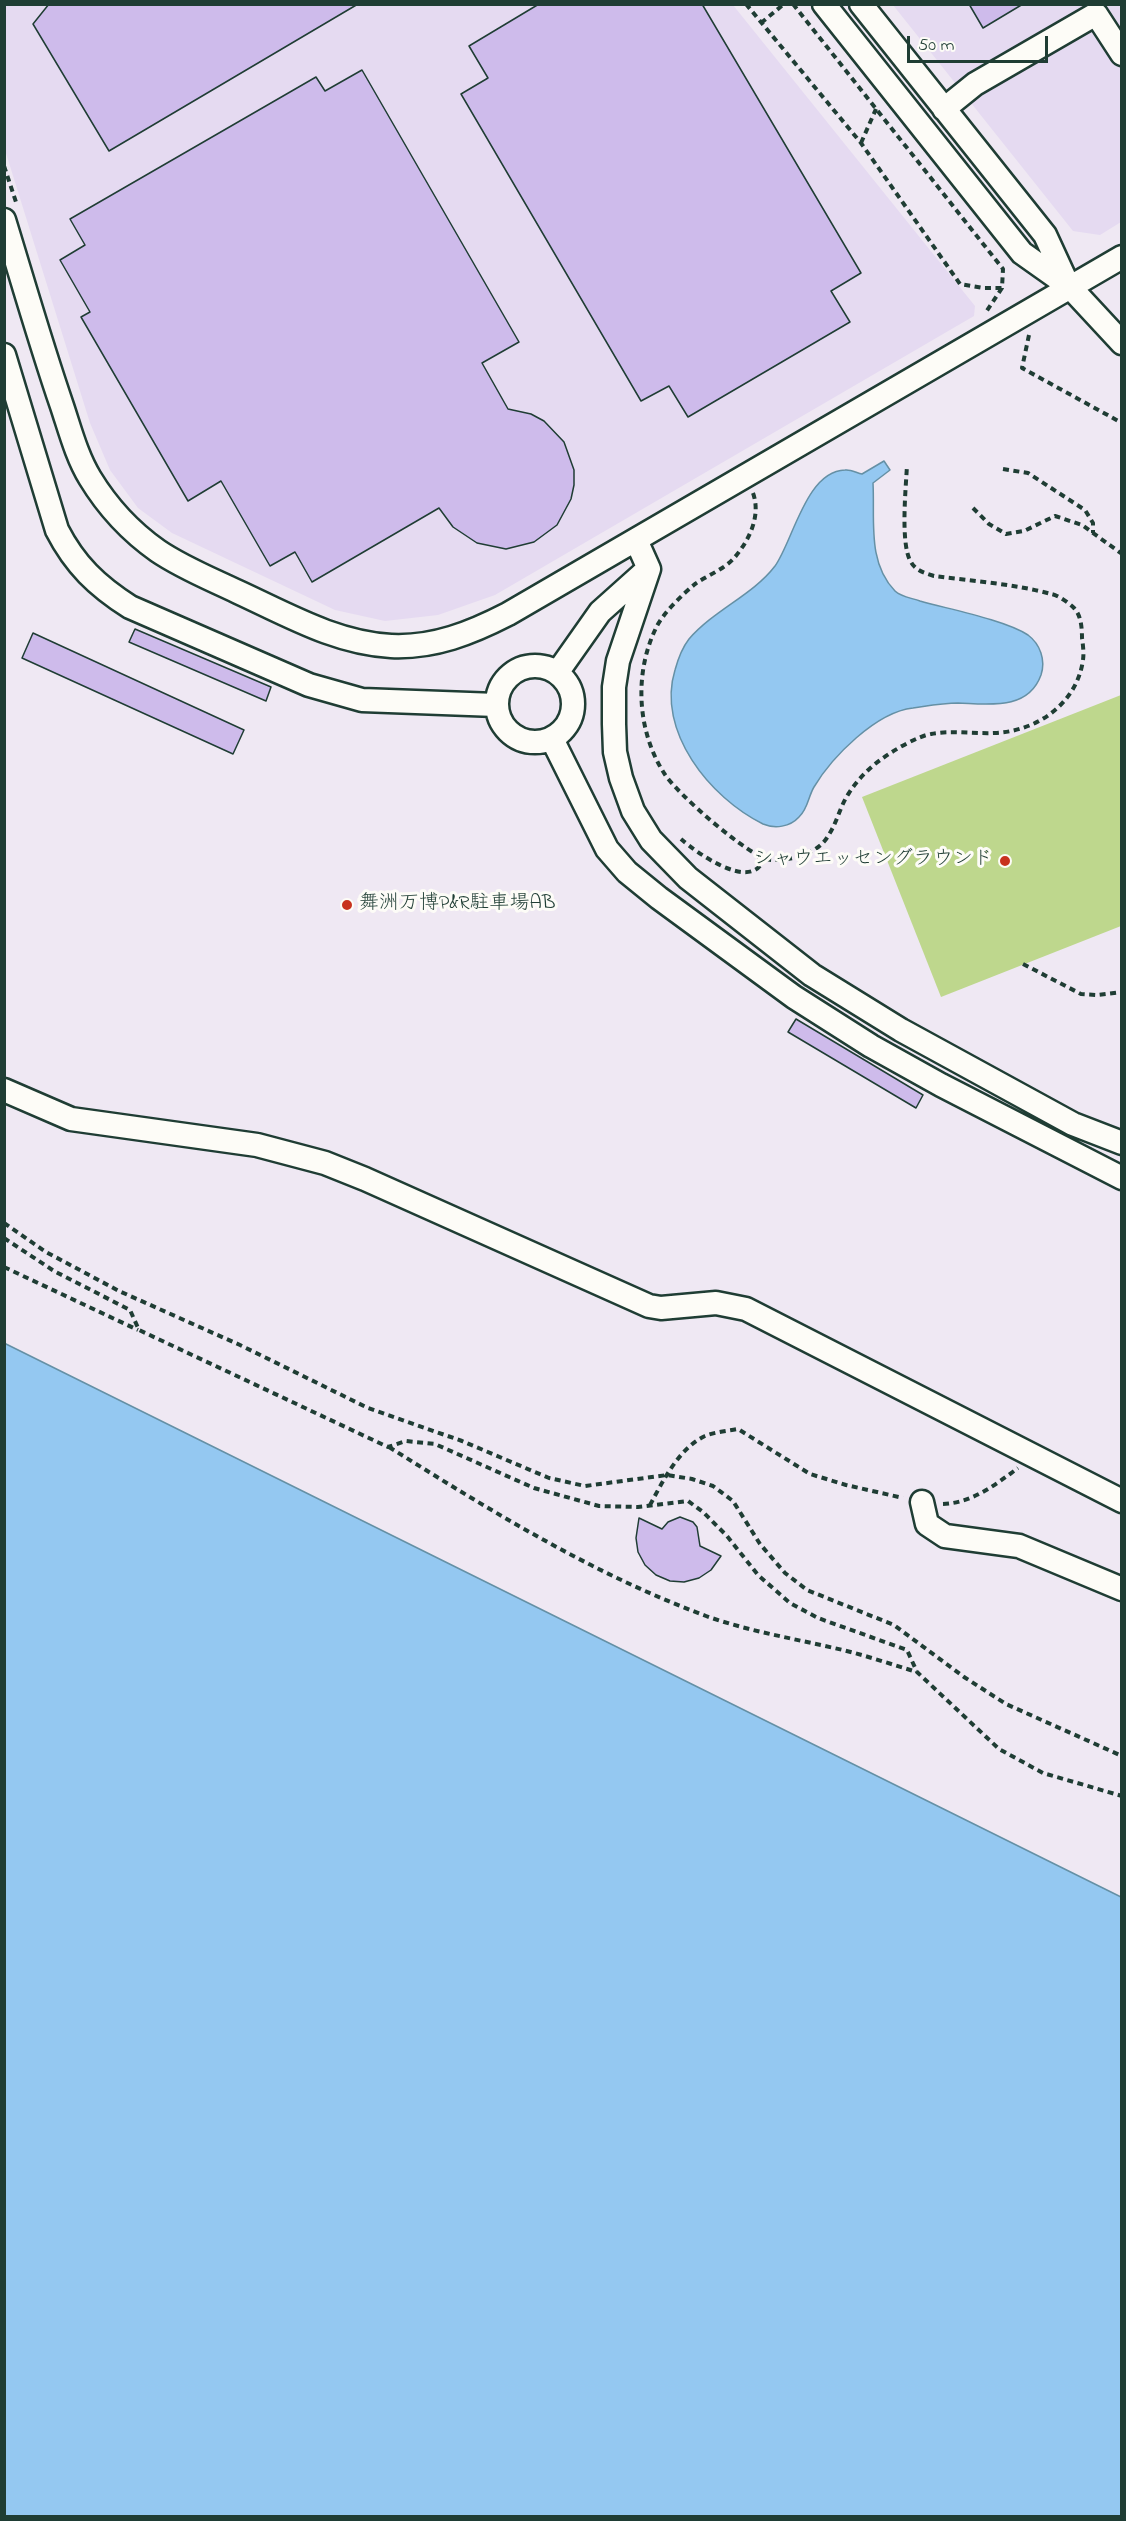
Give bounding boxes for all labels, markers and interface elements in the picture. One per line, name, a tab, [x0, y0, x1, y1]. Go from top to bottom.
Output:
scale bar	[910, 24, 1051, 62]
text: 50 m	[918, 33, 955, 59]
place label: シャウエッセングラウンド	[753, 849, 993, 873]
marker: シャウエッセングラウンド	[998, 854, 1012, 868]
place label: 舞洲万博P&R駐車場AB	[359, 893, 555, 917]
marker: 舞洲万博P&R駐車場AB	[340, 898, 354, 912]

